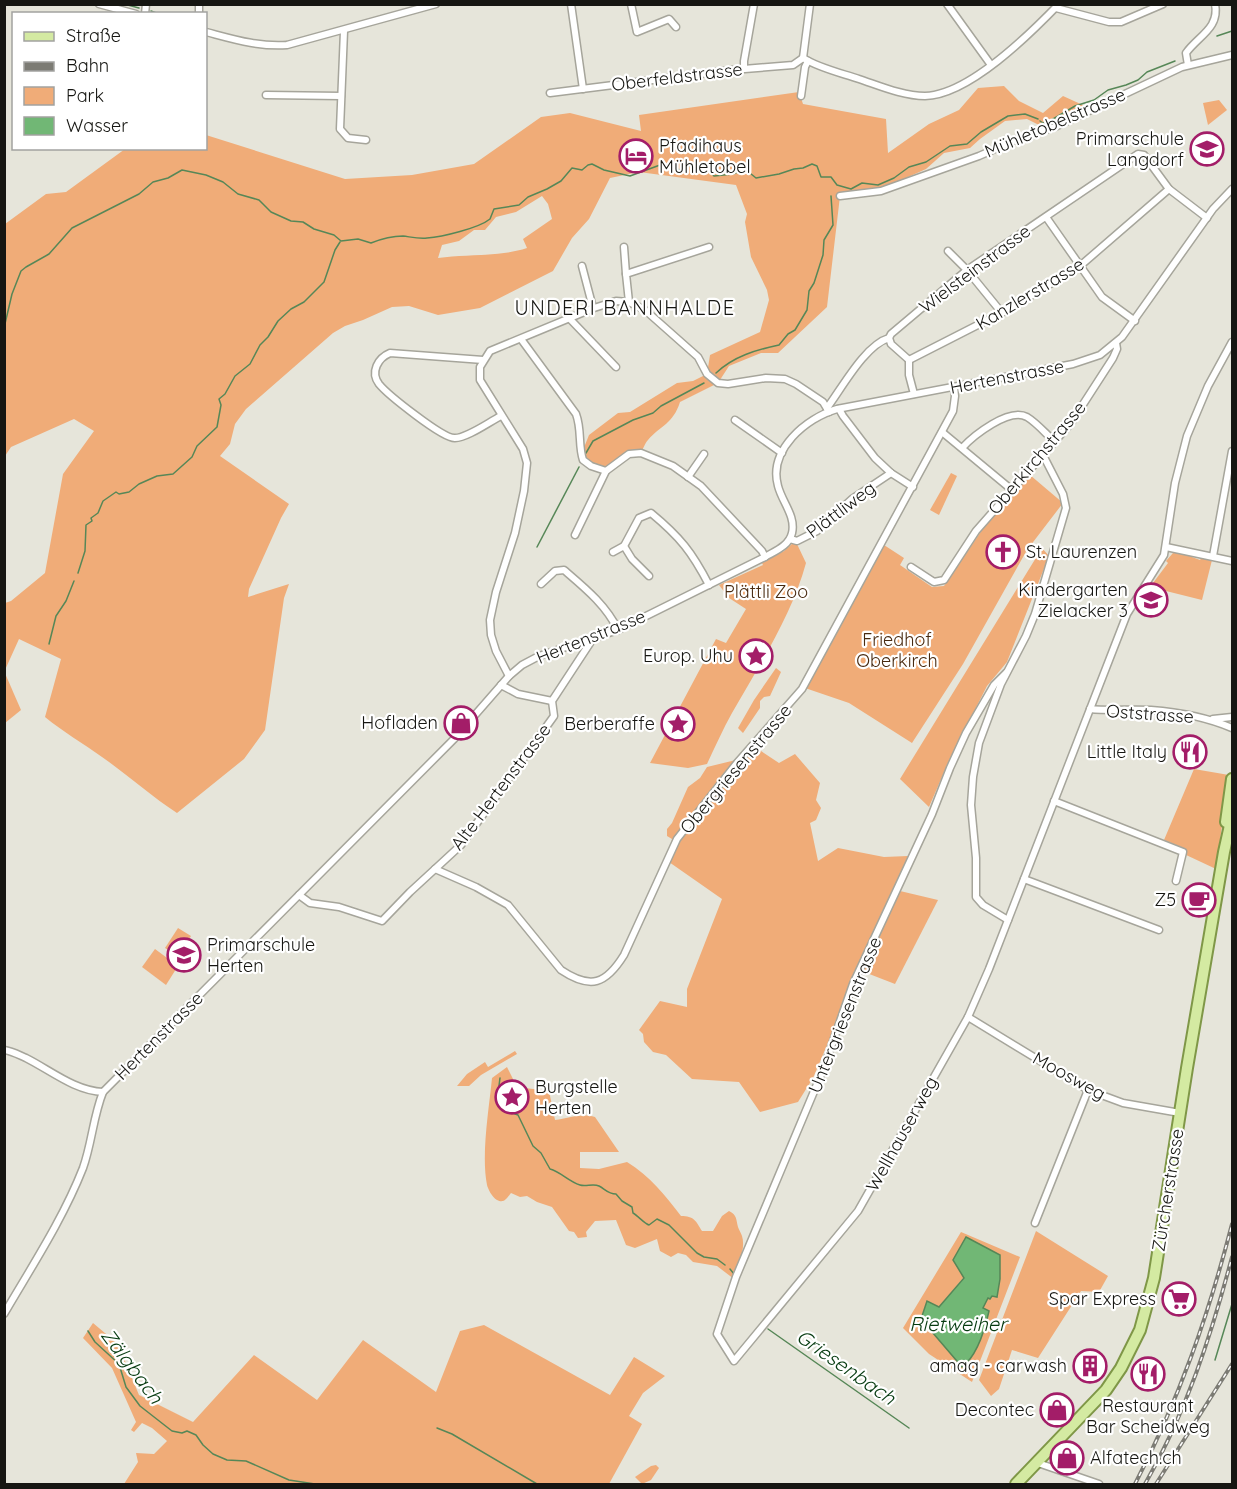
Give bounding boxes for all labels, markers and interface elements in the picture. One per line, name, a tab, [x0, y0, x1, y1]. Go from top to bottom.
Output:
legend	[12, 12, 207, 150]
text: Straße	[66, 24, 121, 47]
text: Bahn	[66, 54, 109, 77]
street label: Oberfeldstrasse	[610, 57, 744, 96]
street label: Mühletobelstrasse	[981, 82, 1129, 163]
text: Park	[66, 84, 104, 107]
text: Wasser	[66, 114, 128, 137]
place label: Primarschule Langdorf	[1076, 127, 1185, 171]
school or university icon: Primarschule Langdorf	[1189, 131, 1225, 167]
place label: Pfadihaus Mühletobel	[659, 134, 751, 178]
hotel icon: Pfadihaus Mühletobel	[618, 138, 654, 174]
street label: Wielsteinstrasse	[914, 219, 1035, 318]
street label: Kanzlerstrasse	[971, 252, 1088, 335]
district label: UNDERI BANNHALDE	[514, 295, 736, 320]
street label: Hertenstrasse	[948, 354, 1066, 399]
street label: Oberkirchstrasse	[983, 396, 1091, 519]
street label: Plättliweg	[802, 476, 880, 543]
church icon: St. Laurenzen	[985, 534, 1021, 570]
place label: St. Laurenzen	[1026, 540, 1137, 563]
place label: Kindergarten Zielacker 3	[1018, 578, 1128, 622]
park label: Plättli Zoo	[724, 580, 808, 603]
school or university icon: Kindergarten Zielacker 3	[1133, 582, 1169, 618]
street label: Hertenstrasse	[533, 604, 649, 669]
park label: Friedhof Oberkirch	[856, 628, 938, 672]
place icon: Europ. Uhu	[738, 638, 774, 674]
place label: Europ. Uhu	[643, 644, 733, 667]
street label: Obergriesenstrasse	[675, 699, 796, 838]
street label: Oststrasse	[1105, 699, 1195, 728]
shop icon: Hofladen	[443, 705, 479, 741]
place icon: Berberaffe	[660, 706, 696, 742]
place label: Hofladen	[361, 711, 438, 734]
place label: Berberaffe	[564, 712, 655, 735]
street label: Alte Hertenstrasse	[445, 719, 556, 855]
restaurant icon: Little Italy	[1172, 734, 1208, 770]
place label: Little Italy	[1087, 740, 1167, 763]
cafe icon: Z5	[1181, 882, 1217, 918]
place label: Z5	[1155, 888, 1176, 911]
place label: Primarschule Herten	[207, 933, 315, 977]
street label: Untergriesenstrasse	[803, 933, 886, 1096]
school or university icon: Primarschule Herten	[166, 937, 202, 973]
street label: Hertenstrasse	[110, 987, 208, 1085]
street label: Moosweg	[1029, 1046, 1110, 1105]
street label: Wellhauserweg	[860, 1072, 943, 1195]
place label: Burgstelle Herten	[535, 1075, 618, 1119]
place icon: Burgstelle Herten	[494, 1079, 530, 1115]
street label: Zürcherstrasse	[1146, 1127, 1189, 1253]
supermarket icon: Spar Express	[1161, 1281, 1197, 1317]
place label: Spar Express	[1049, 1287, 1156, 1310]
water label: Rietweiher	[909, 1311, 1009, 1336]
water label: Zälgbach	[96, 1323, 169, 1409]
water label: Griesenbach	[792, 1323, 901, 1410]
building icon: amag - carwash	[1072, 1348, 1108, 1384]
place label: amag - carwash	[929, 1354, 1067, 1377]
restaurant icon: Restaurant Bar Scheidweg	[1130, 1356, 1166, 1392]
shop icon: Decontec	[1039, 1392, 1075, 1428]
place label: Restaurant Bar Scheidweg	[1086, 1394, 1210, 1438]
place label: Decontec	[955, 1398, 1034, 1421]
shop icon: Alfatech.ch	[1049, 1440, 1085, 1476]
place label: Alfatech.ch	[1090, 1446, 1182, 1469]

